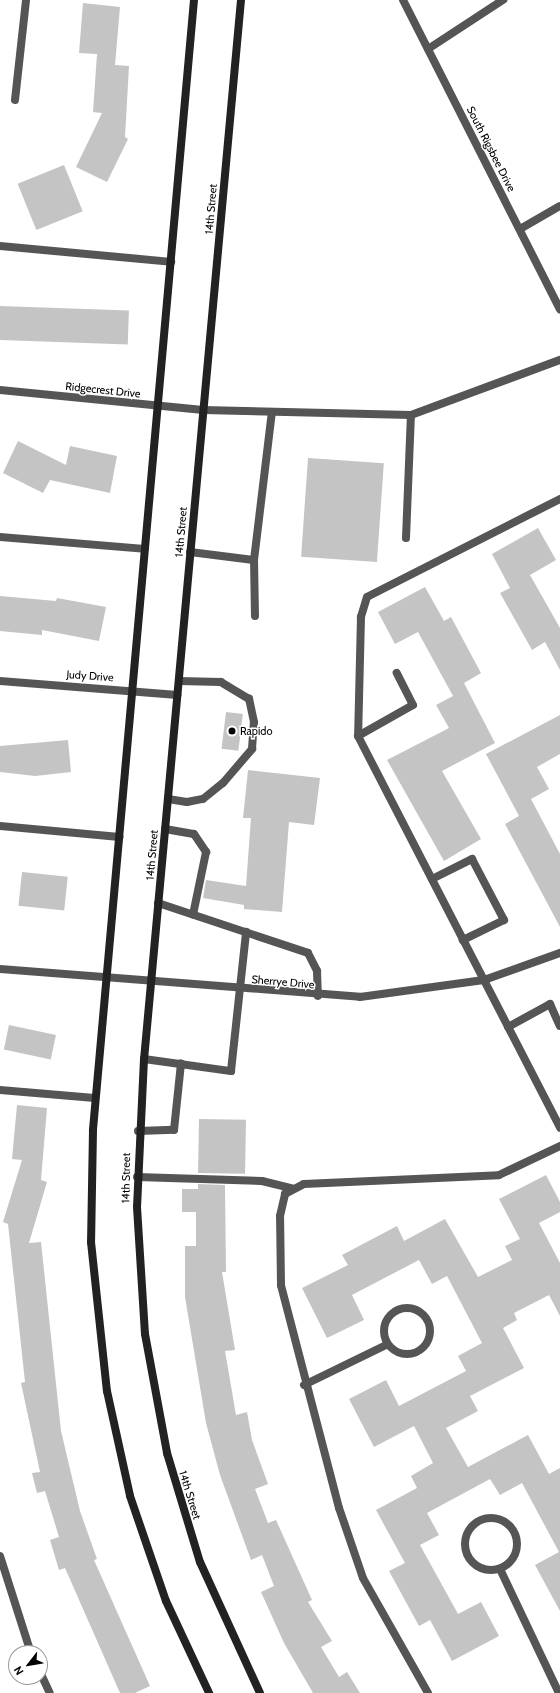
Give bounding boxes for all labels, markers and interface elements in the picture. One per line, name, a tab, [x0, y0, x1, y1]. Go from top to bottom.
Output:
street label: South Rigsbee Drive	[464, 104, 518, 194]
street label: 14th Street	[202, 183, 220, 235]
street label: Ridgecrest Drive	[65, 379, 141, 401]
street label: 14th Street	[172, 506, 190, 558]
street label: Judy Drive	[66, 668, 114, 684]
place label: Rapido	[240, 724, 272, 738]
marker: Rapido	[227, 726, 237, 736]
street label: 14th Street	[143, 829, 161, 881]
street label: Sherrye Drive	[251, 973, 315, 991]
street label: 14th Street	[119, 1153, 133, 1203]
street label: 14th Street	[176, 1469, 204, 1521]
north arrow	[8, 1645, 48, 1685]
text: N	[11, 1664, 27, 1678]

